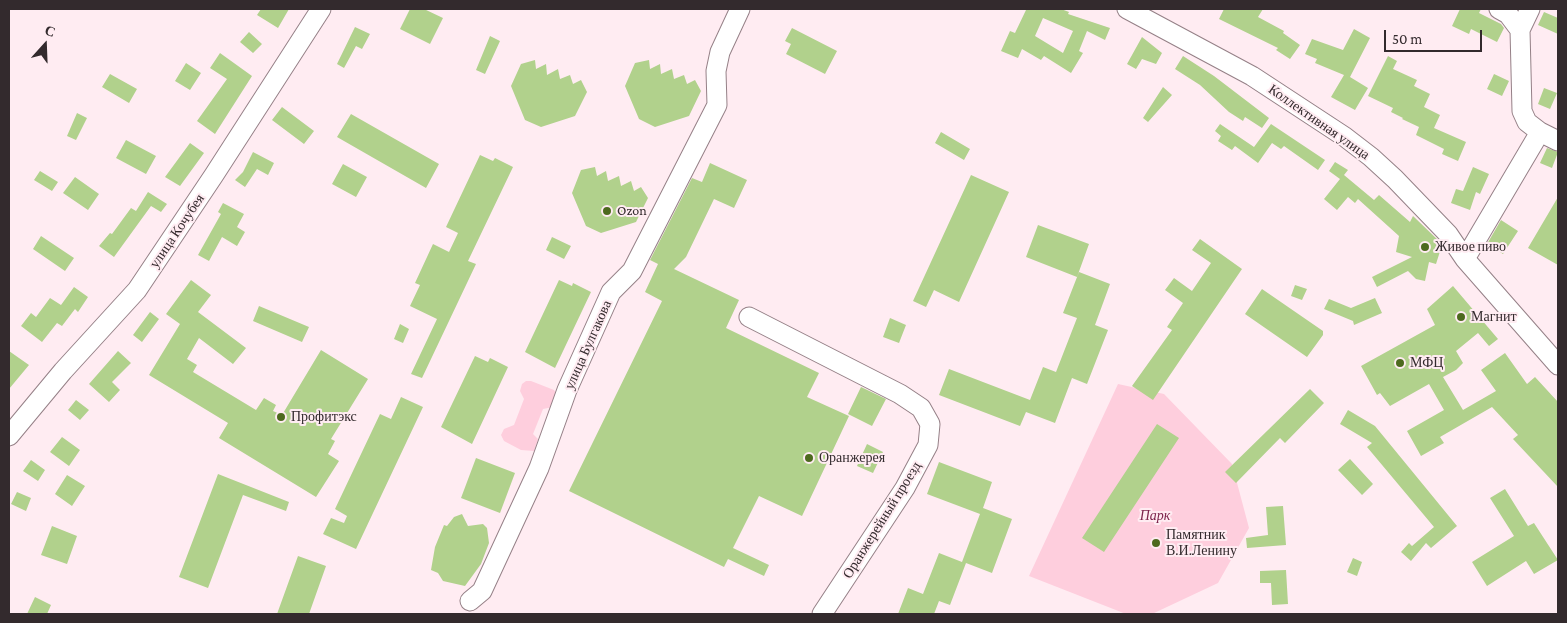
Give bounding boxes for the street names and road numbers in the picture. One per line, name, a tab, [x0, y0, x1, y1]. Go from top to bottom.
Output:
street label: Коллективная улица	[1265, 81, 1373, 163]
street label: улица Кочубея	[146, 191, 208, 271]
street label: улица Булгакова	[561, 298, 615, 392]
street label: Оранжерейный проезд	[839, 458, 925, 582]

